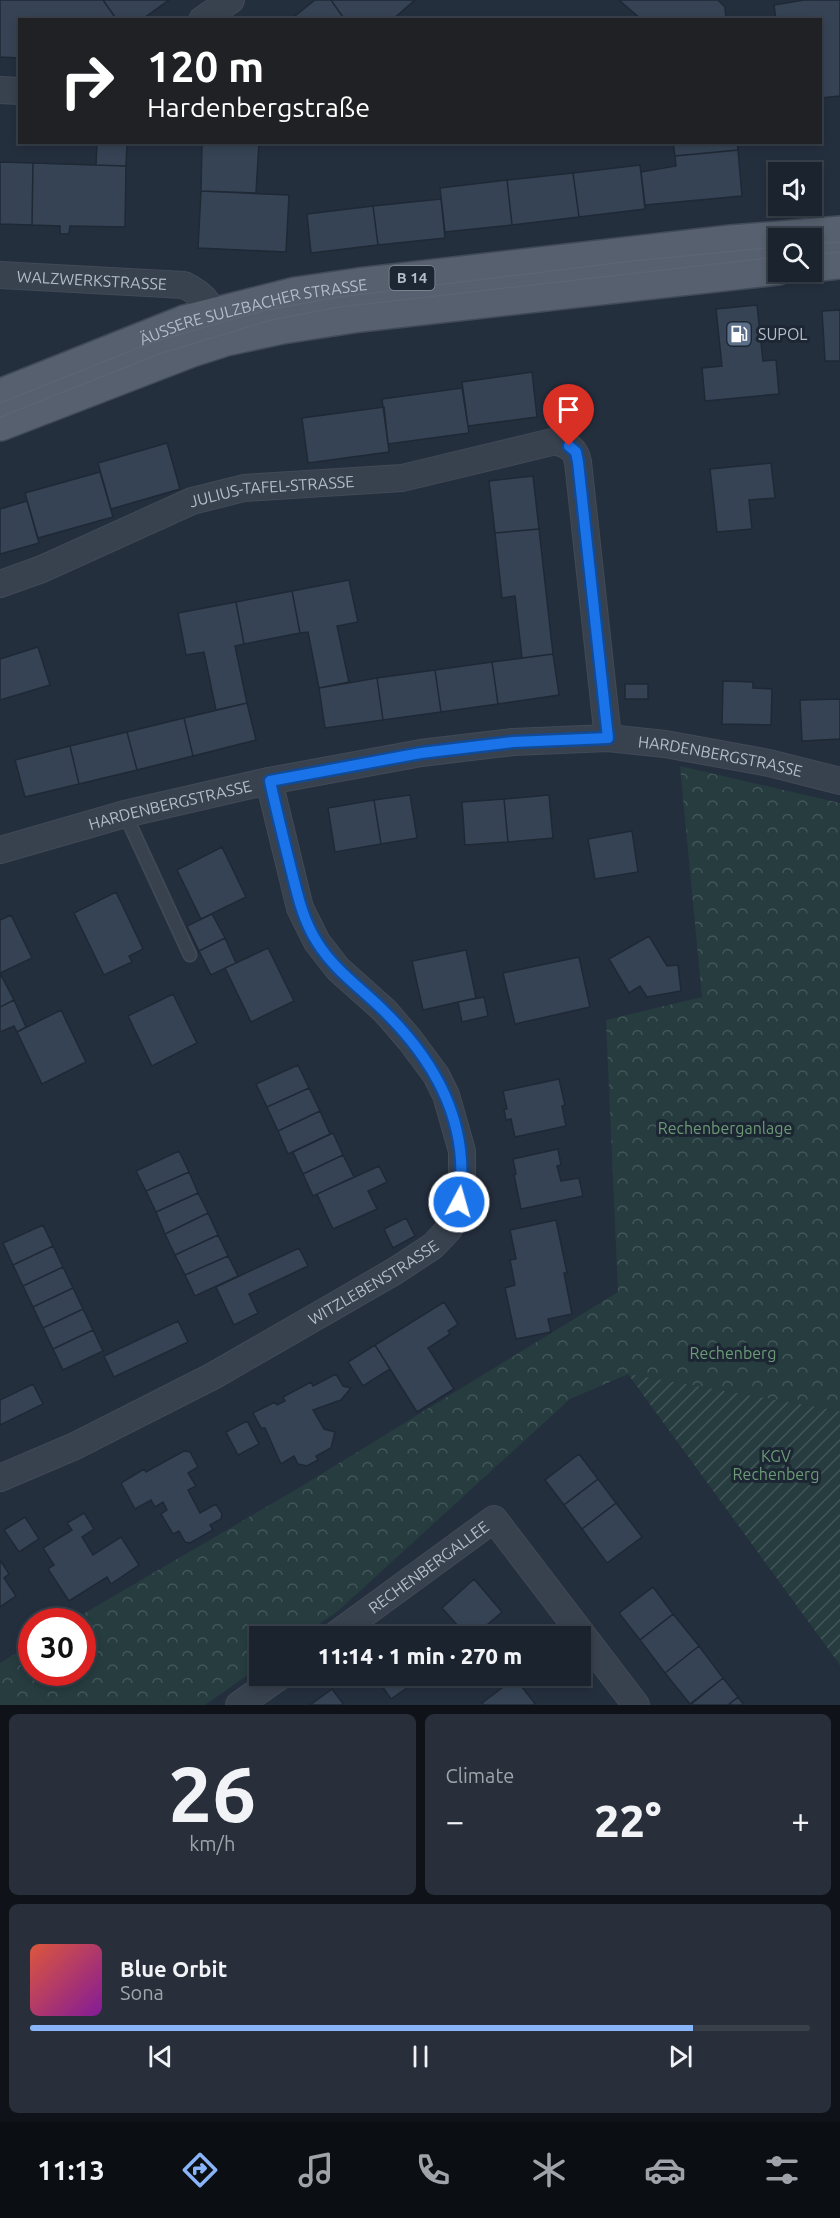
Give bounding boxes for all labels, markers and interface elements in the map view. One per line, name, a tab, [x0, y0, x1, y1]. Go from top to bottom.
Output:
icon: right	[48, 42, 126, 120]
text: 120 m	[147, 43, 264, 90]
text: Hardenbergstraße	[147, 92, 370, 122]
map controls	[768, 162, 822, 282]
button: sound	[768, 162, 822, 216]
button: search	[768, 228, 822, 282]
road number: B 14	[390, 266, 434, 290]
street label: WALZWERKSTRASSE	[16, 267, 167, 293]
street label: ÄUSSERE SULZBACHER STRASSE	[137, 275, 368, 348]
fuel station icon: SUPOL	[724, 319, 754, 349]
place label: SUPOL	[758, 325, 807, 343]
pin	[543, 384, 594, 446]
icon: arrive	[552, 393, 585, 426]
street label: JULIUS-TAFEL-STRASSE	[187, 472, 355, 510]
street label: HARDENBERGSTRASSE	[637, 732, 805, 780]
street label: HARDENBERGSTRASSE	[86, 776, 253, 833]
park label: Rechenberganlage	[658, 1119, 792, 1137]
position arrow	[427, 1170, 491, 1234]
street label: WITZLEBENSTRASSE	[305, 1236, 442, 1328]
park label: Rechenberg	[690, 1344, 776, 1362]
park label: KGV Rechenberg	[733, 1447, 819, 1483]
street label: RECHENBERGALLEE	[365, 1517, 492, 1617]
speed limit sign: 30	[18, 1608, 96, 1686]
text: 11:14 · 1 min · 270 m	[318, 1643, 522, 1668]
text: 26	[168, 1749, 256, 1837]
text: Climate	[446, 1764, 514, 1787]
text: 22°	[594, 1795, 661, 1846]
text: −	[446, 1802, 464, 1839]
text: +	[791, 1802, 810, 1839]
text: km/h	[189, 1832, 235, 1855]
text: Blue Orbit	[120, 1956, 227, 1981]
text: Sona	[120, 1981, 164, 2004]
icon: previous	[144, 2040, 177, 2073]
icon: pause	[404, 2040, 437, 2073]
icon: next	[664, 2040, 697, 2073]
icon: directions	[179, 2149, 221, 2191]
icon: music	[295, 2149, 337, 2191]
icon: phone	[412, 2149, 454, 2191]
icon: climate	[528, 2149, 570, 2191]
icon: car	[644, 2149, 686, 2191]
icon: filters	[761, 2149, 803, 2191]
text: 11:13	[37, 2155, 105, 2185]

